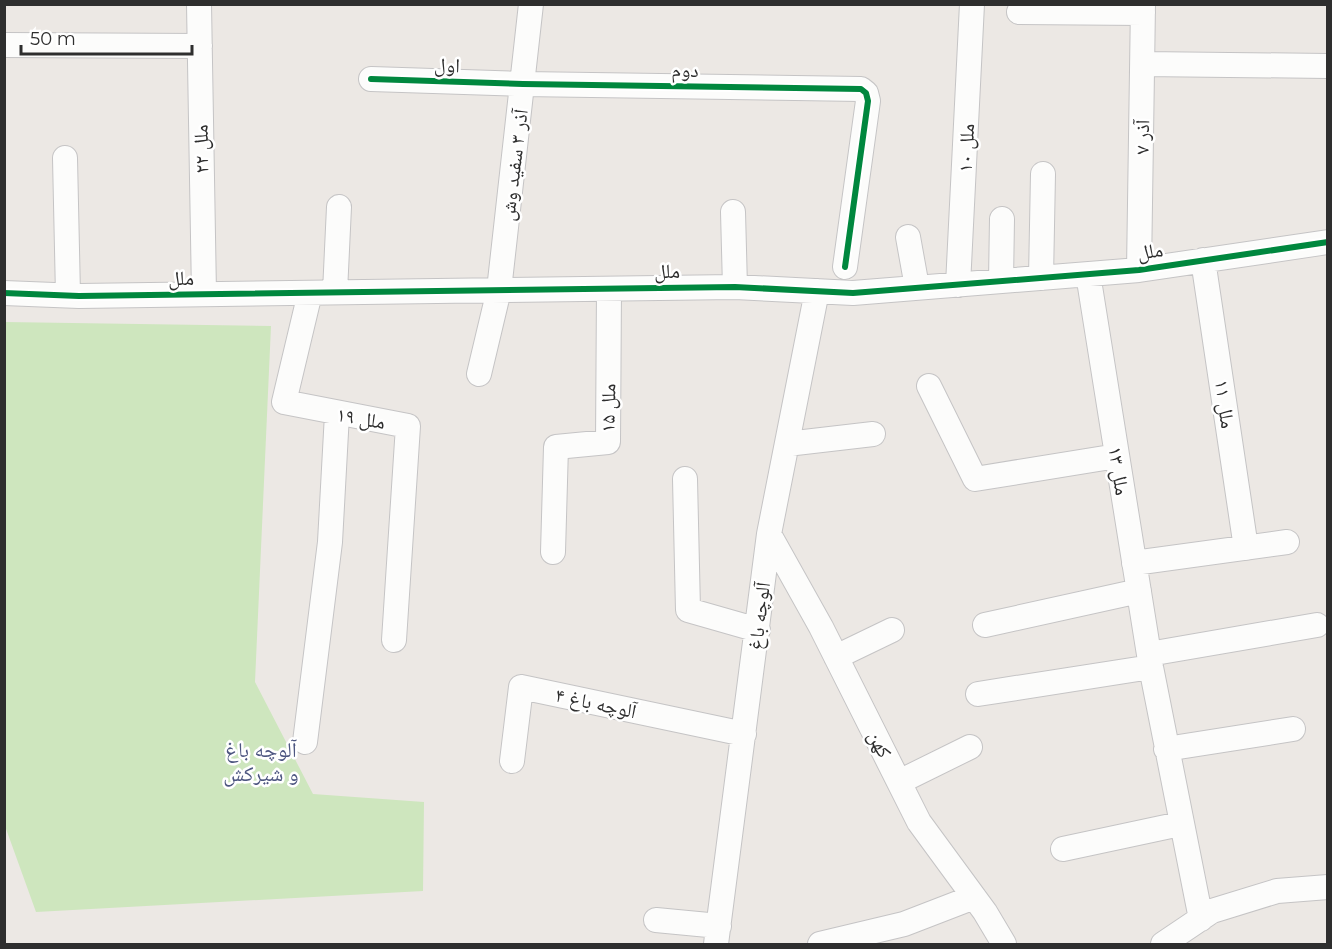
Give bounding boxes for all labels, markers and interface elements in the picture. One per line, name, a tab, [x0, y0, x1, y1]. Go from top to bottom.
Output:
scale bar	[21, 18, 192, 56]
text: 50 m	[30, 28, 76, 50]
street label: اول	[434, 53, 460, 77]
street label: دوم	[671, 58, 699, 84]
street label: آذر ۳ سفید وش	[495, 107, 533, 222]
street label: آذر ۷	[1130, 118, 1154, 155]
street label: ۱۰ ملل	[953, 123, 979, 173]
street label: ۲۲ ملل	[189, 124, 213, 174]
street label: ملل	[1136, 237, 1164, 265]
street label: ملل	[654, 259, 680, 283]
street label: ملل	[168, 266, 194, 290]
street label: ۱۱ ملل	[1210, 378, 1240, 430]
street label: ملل ۱۵	[596, 383, 620, 433]
street label: ملل ۱۹	[335, 402, 387, 434]
street label: ملل ۱۳	[1103, 445, 1135, 497]
street label: آلوچه باغ	[743, 580, 776, 651]
street label: ۴ آلوچه باغ	[553, 683, 640, 724]
street label: کهن	[863, 726, 897, 762]
district label: آلوچه باغ و شیرکش	[223, 737, 299, 787]

